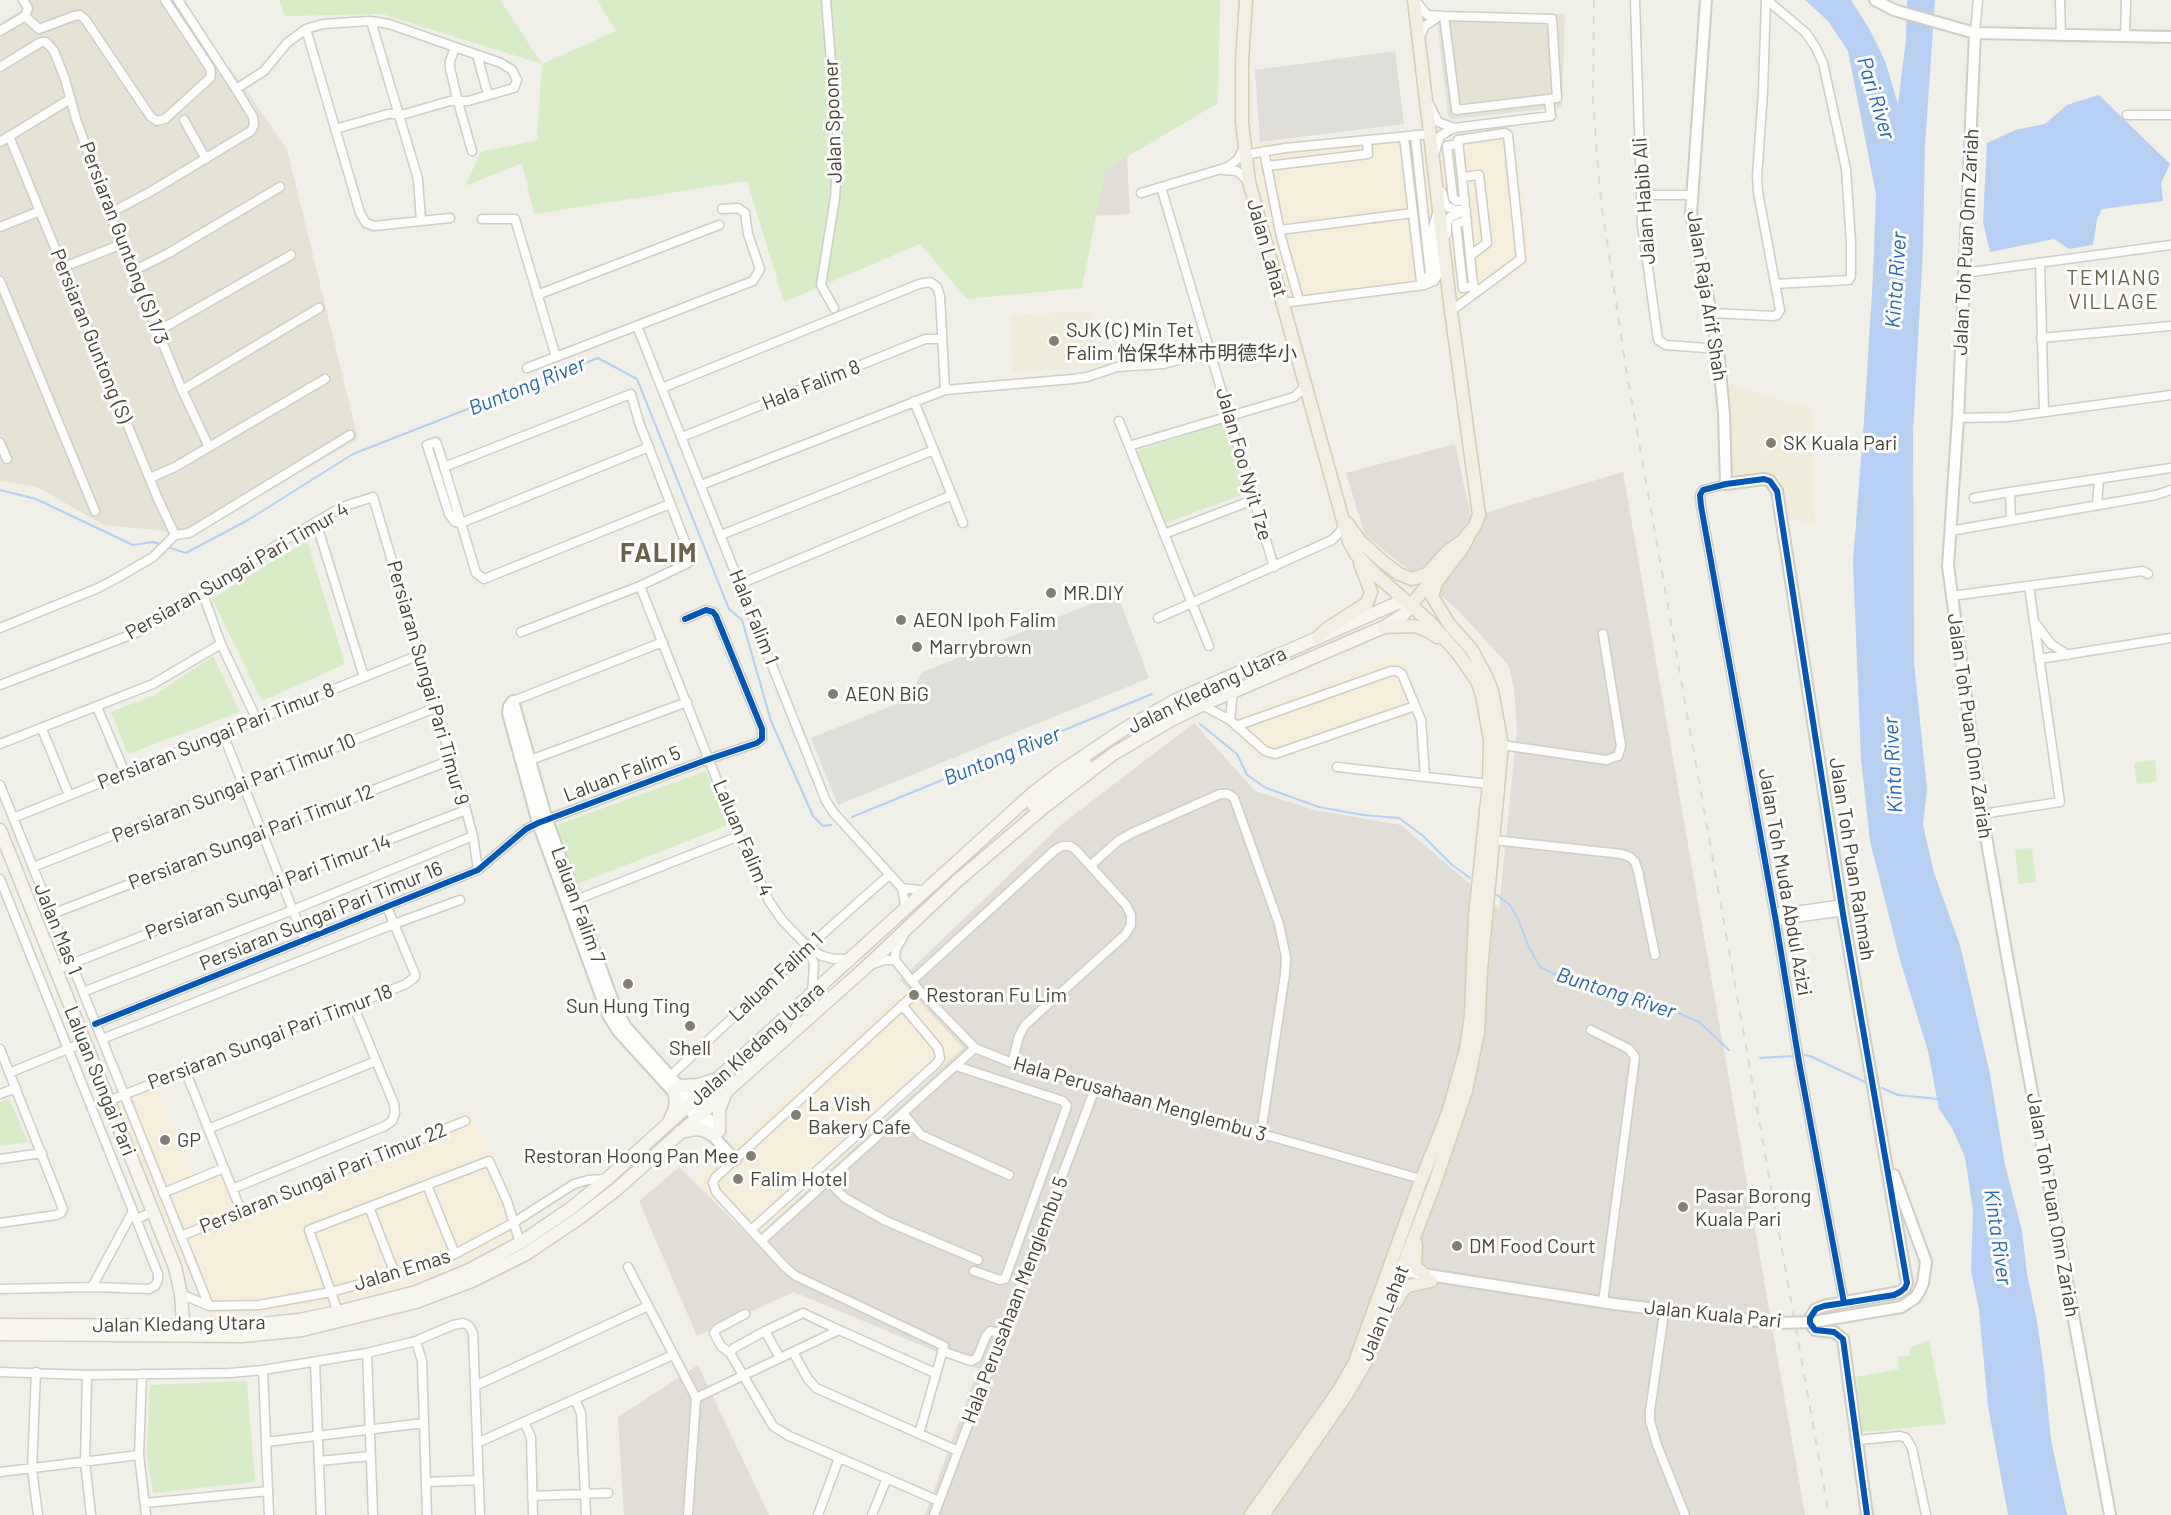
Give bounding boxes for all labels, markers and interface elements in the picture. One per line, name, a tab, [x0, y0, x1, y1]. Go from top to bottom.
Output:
water label: Pari River	[1852, 54, 1900, 142]
street label: Jalan Spooner	[819, 58, 847, 184]
street label: Jalan Toh Puan Onn Zariah	[1948, 128, 1984, 356]
street label: Jalan Habib Ali	[1628, 137, 1660, 265]
street label: Persiaran Guntong (S) 1/3	[74, 138, 174, 348]
street label: Jalan Lahat	[1242, 196, 1292, 300]
street label: Jalan Raja Arif Shah	[1682, 209, 1732, 383]
water label: Kinta River	[1880, 231, 1912, 329]
street label: Persiaran Guntong (S)	[45, 245, 137, 427]
district label: TEMIANG VILLAGE	[2066, 265, 2162, 315]
place label: SJK (C) Min Tet Falim 怡保华林市明德华小	[1066, 318, 1297, 365]
marker: SJK (C) Min Tet Falim 怡保华林市明德华小	[1047, 334, 1061, 348]
water label: Buntong River	[465, 351, 589, 421]
street label: Hala Falim 8	[758, 354, 864, 416]
street label: Jalan Foo Nyit Tze	[1211, 385, 1277, 543]
place label: SK Kuala Pari	[1783, 431, 1897, 455]
marker: SK Kuala Pari	[1764, 436, 1778, 450]
street label: Persiaran Sungai Pari Timur 4	[121, 497, 353, 645]
district label: FALIM	[620, 537, 698, 569]
street label: Persiaran Sungai Pari Timur 9	[382, 558, 474, 808]
street label: Hala Falim 1	[724, 566, 784, 668]
place label: MR.DIY	[1063, 581, 1124, 605]
marker: MR.DIY	[1044, 586, 1058, 600]
place label: AEON Ipoh Falim	[913, 608, 1056, 632]
street label: Jalan Toh Puan Onn Zariah	[1942, 612, 1998, 840]
marker: AEON Ipoh Falim	[894, 613, 908, 627]
place label: Marrybrown	[929, 635, 1032, 659]
marker: Marrybrown	[910, 640, 924, 654]
street label: Jalan Kledang Utara	[1124, 641, 1290, 739]
street label: Persiaran Sungai Pari Timur 8	[94, 677, 338, 795]
place label: AEON BiG	[845, 682, 929, 706]
marker: AEON BiG	[826, 687, 840, 701]
water label: Kinta River	[1878, 716, 1908, 814]
water label: Buntong River	[940, 721, 1064, 791]
street label: Persiaran Sungai Pari Timur 10	[108, 728, 360, 848]
street label: Laluan Falim 5	[560, 741, 684, 807]
street label: Jalan Toh Puan Rahmah	[1824, 756, 1880, 962]
street label: Jalan Toh Muda Abdul Azizi	[1753, 766, 1817, 998]
street label: Laluan Falim 4	[708, 776, 778, 900]
street label: Persiaran Sungai Pari Timur 12	[125, 779, 377, 895]
street label: Persiaran Sungai Pari Timur 14	[142, 829, 394, 945]
street label: Laluan Falim 7	[546, 843, 610, 967]
street label: Persiaran Sungai Pari Timur 16	[196, 856, 446, 976]
street label: Jalan Mas 1	[29, 880, 87, 978]
street label: Laluan Falim 1	[724, 927, 828, 1027]
water label: Buntong River	[1553, 962, 1679, 1024]
marker: Sun Hung Ting	[621, 977, 635, 991]
street label: Jalan Kledang Utara	[685, 977, 829, 1111]
street label: Persiaran Sungai Pari Timur 18	[144, 979, 396, 1095]
place label: Restoran Fu Lim	[926, 983, 1067, 1007]
marker: Restoran Fu Lim	[907, 988, 921, 1002]
place label: Sun Hung Ting	[566, 994, 690, 1018]
street label: Laluan Sungai Pari	[59, 1003, 141, 1159]
marker: Shell	[683, 1019, 697, 1033]
place label: Shell	[669, 1036, 711, 1060]
street label: Hala Perusahaan Menglembu 3	[1011, 1051, 1269, 1147]
street label: Jalan Toh Puan Onn Zariah	[2021, 1091, 2085, 1319]
place label: La Vish Bakery Cafe	[808, 1092, 911, 1139]
marker: La Vish Bakery Cafe	[789, 1108, 803, 1122]
street label: Persiaran Sungai Pari Timur 22	[196, 1117, 450, 1239]
place label: GP	[177, 1128, 201, 1152]
marker: GP	[158, 1133, 172, 1147]
place label: Restoran Hoong Pan Mee	[524, 1144, 739, 1168]
marker: Restoran Hoong Pan Mee	[744, 1149, 758, 1163]
place label: Falim Hotel	[750, 1167, 847, 1191]
marker: Falim Hotel	[731, 1172, 745, 1186]
street label: Hala Perusahaan Menglembu 5	[957, 1173, 1073, 1427]
place label: Pasar Borong Kuala Pari	[1695, 1184, 1811, 1231]
water label: Kinta River	[1979, 1188, 2017, 1286]
marker: Pasar Borong Kuala Pari	[1676, 1200, 1690, 1214]
place label: DM Food Court	[1469, 1234, 1596, 1258]
marker: DM Food Court	[1450, 1239, 1464, 1253]
street label: Jalan Emas	[351, 1244, 453, 1296]
street label: Jalan Lahat	[1354, 1262, 1414, 1364]
street label: Jalan Kuala Pari	[1643, 1295, 1783, 1333]
street label: Jalan Kledang Utara	[92, 1310, 266, 1338]

